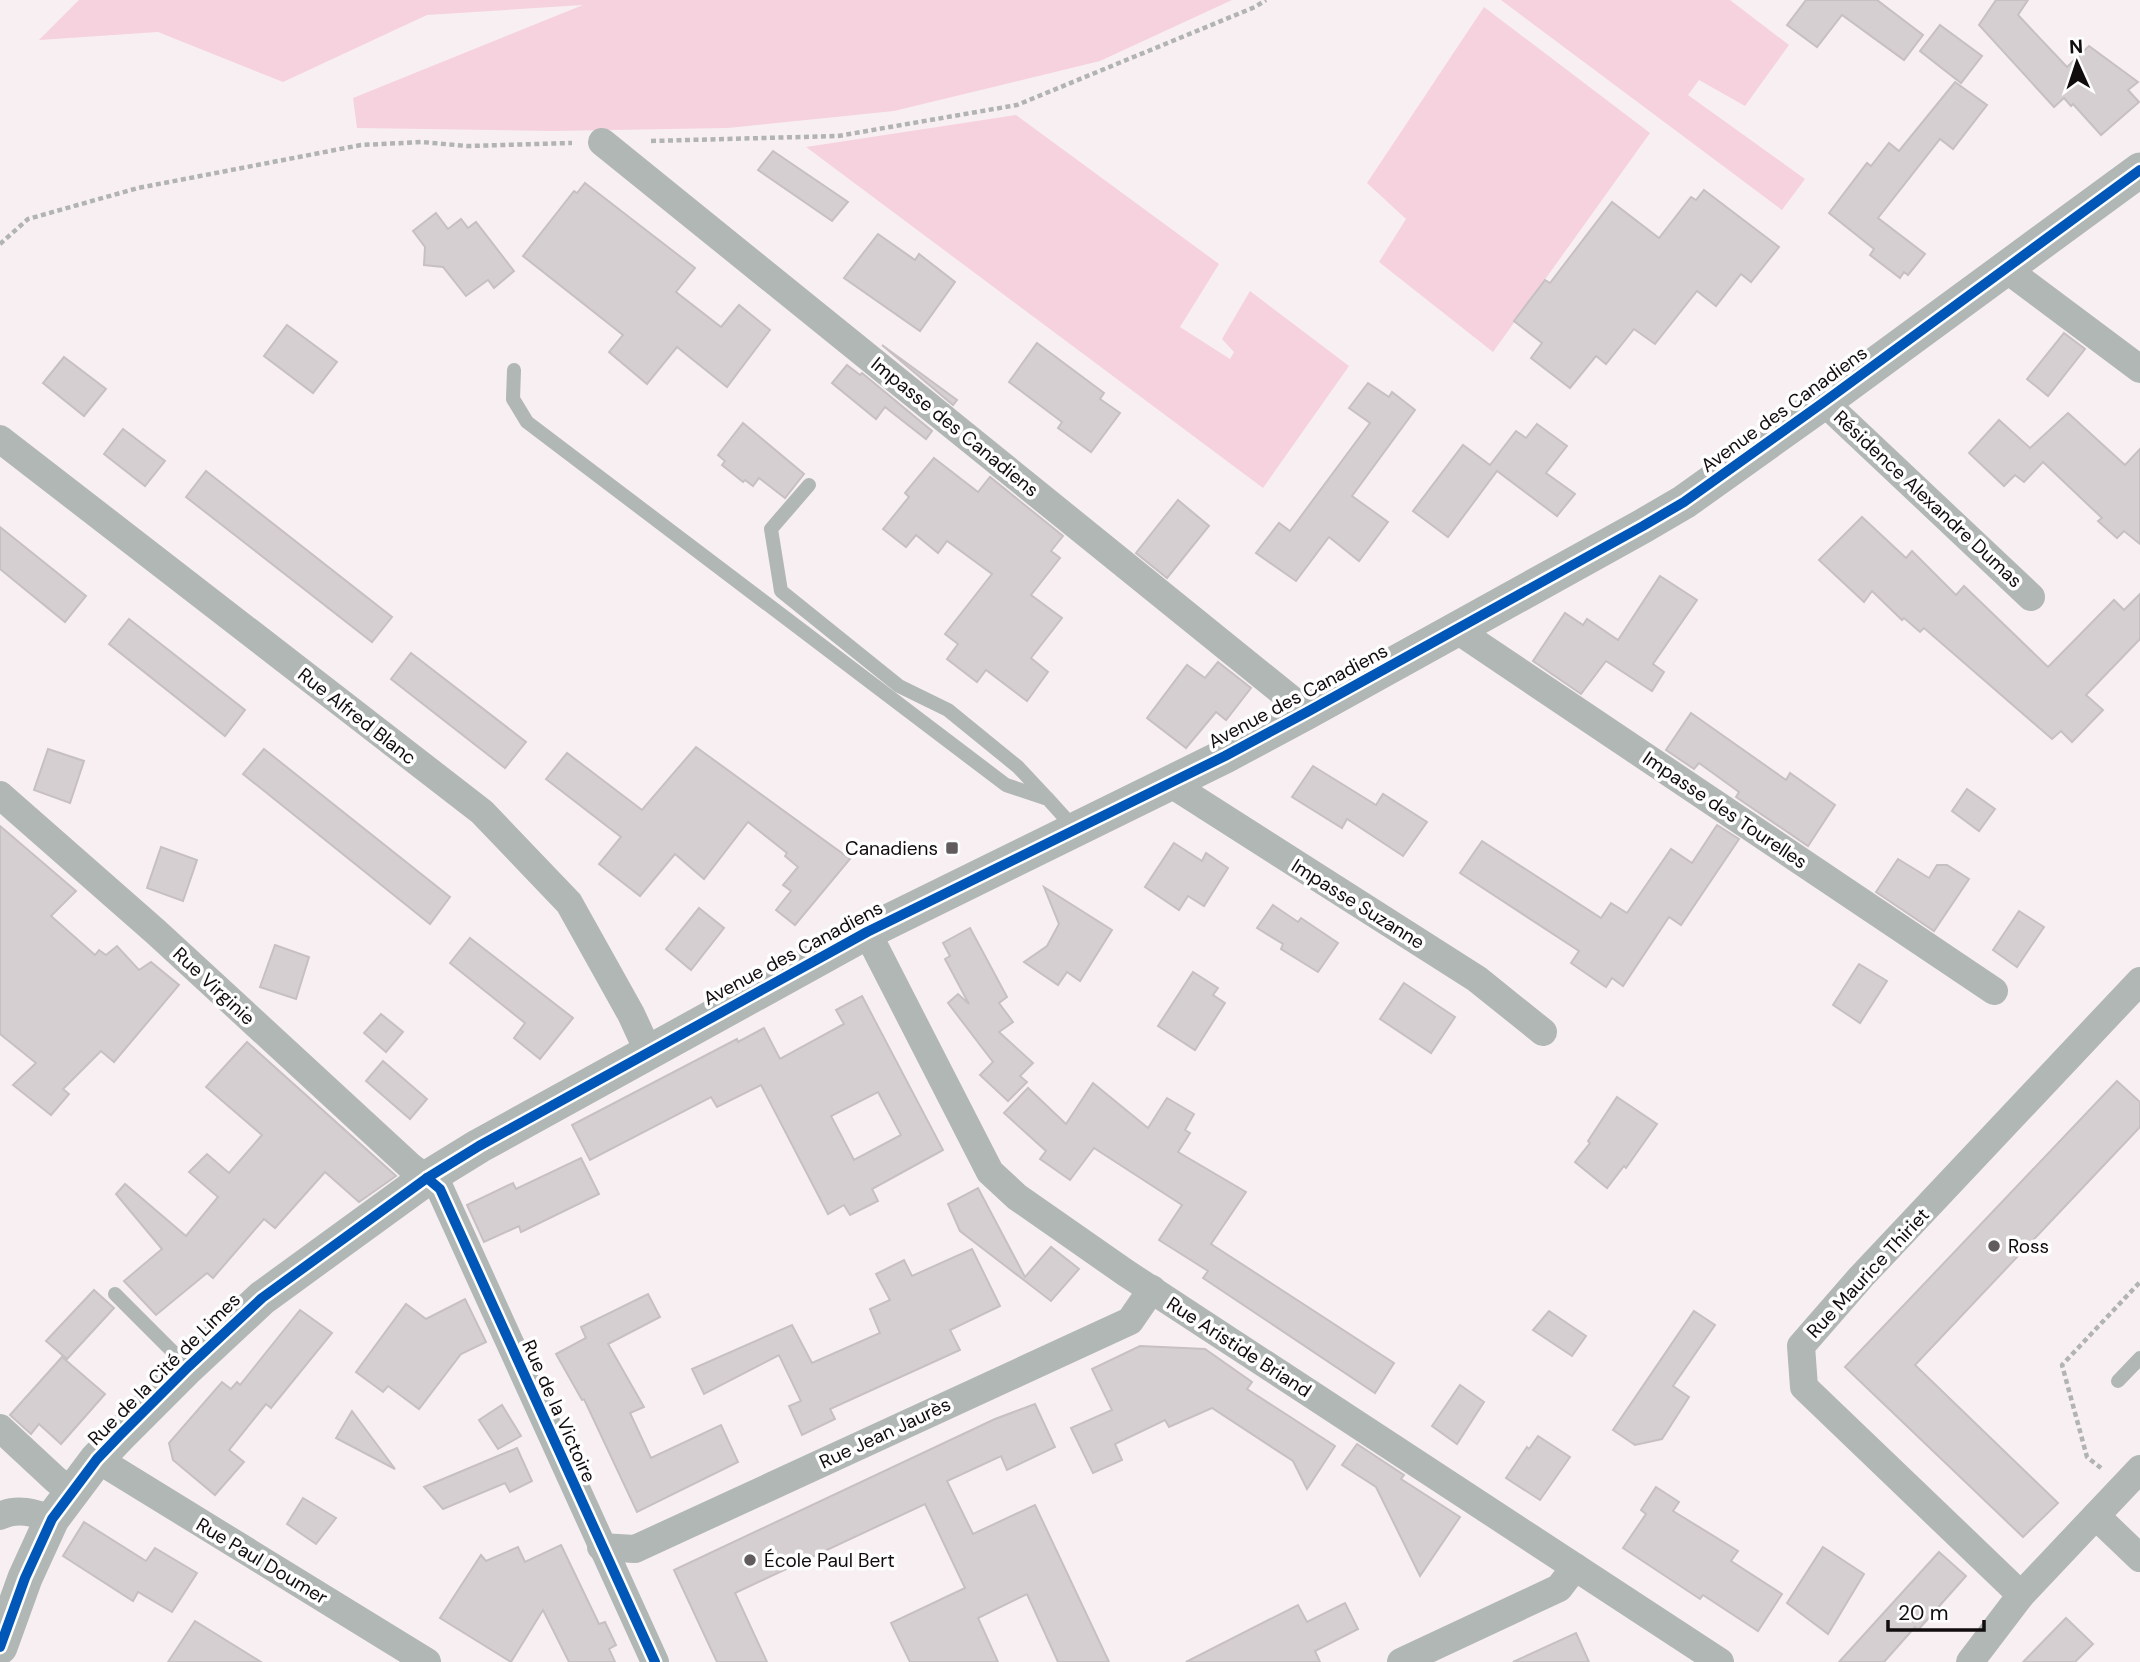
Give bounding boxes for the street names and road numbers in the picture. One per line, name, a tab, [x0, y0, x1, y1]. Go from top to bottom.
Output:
street label: Avenue des Canadiens	[1696, 340, 1872, 478]
street label: Impasse des Canadiens	[866, 352, 1044, 502]
street label: Résidence Alexandre Dumas	[1828, 405, 2028, 593]
street label: Avenue des Canadiens	[1204, 638, 1392, 754]
street label: Rue Alfred Blanc	[293, 662, 421, 770]
street label: Impasse des Tourelles	[1638, 746, 1812, 874]
street label: Impasse Suzanne	[1287, 853, 1429, 955]
street label: Avenue des Canadiens	[699, 895, 887, 1011]
street label: Rue Virginie	[168, 942, 260, 1030]
street label: Rue Maurice Thiriet	[1801, 1203, 1935, 1343]
street label: Rue de la Cité de Limes	[82, 1287, 246, 1451]
street label: Rue Aristide Briand	[1162, 1291, 1316, 1403]
street label: Rue de la Victoire	[516, 1336, 602, 1486]
street label: Rue Jean Jaurès	[815, 1392, 955, 1474]
street label: Rue Paul Doumer	[192, 1512, 332, 1610]

